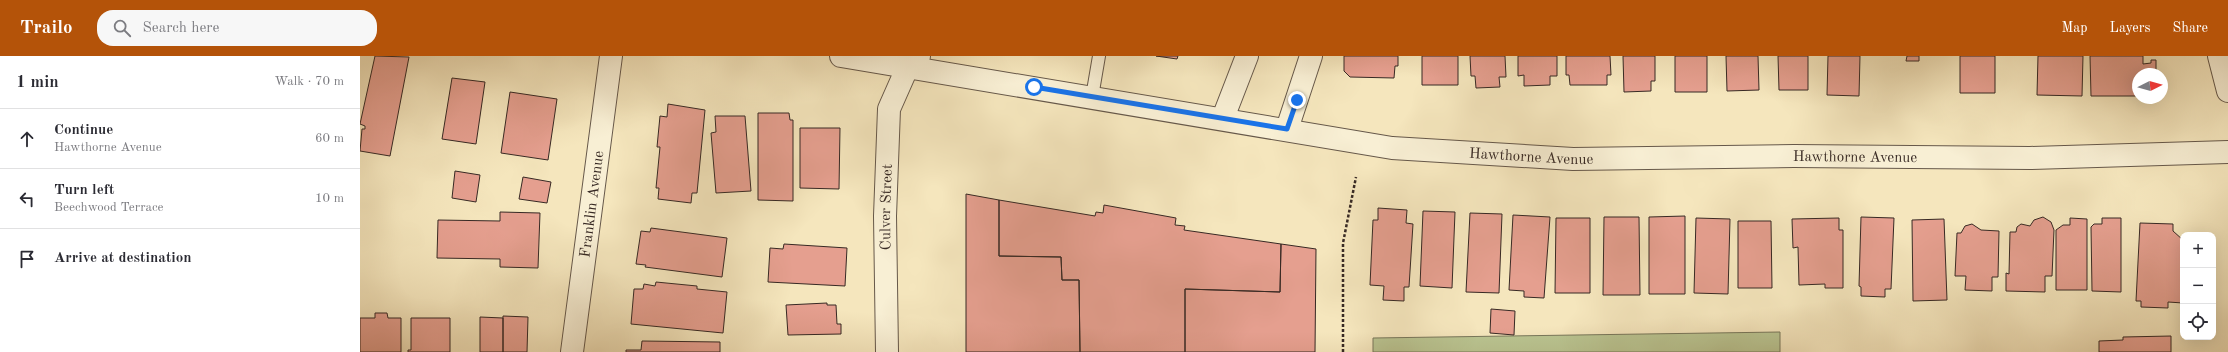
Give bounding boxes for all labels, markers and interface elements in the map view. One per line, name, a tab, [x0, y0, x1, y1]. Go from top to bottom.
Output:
search box	[97, 10, 377, 46]
icon: search	[111, 17, 133, 39]
text: Trailo	[20, 19, 73, 38]
text: Search here	[143, 21, 219, 36]
text: Map	[2062, 21, 2088, 35]
text: Layers	[2110, 21, 2151, 35]
text: Share	[2173, 21, 2208, 35]
north arrow	[2132, 68, 2168, 104]
text: 1 min	[16, 74, 59, 91]
text: Walk · 70 m	[275, 75, 344, 88]
route start	[1025, 78, 1043, 96]
route end	[1288, 91, 1306, 109]
text: Continue	[54, 123, 113, 138]
icon: ahead	[16, 128, 38, 150]
text: 60 m	[315, 132, 344, 145]
text: Hawthorne Avenue	[54, 141, 162, 154]
street label: Hawthorne Avenue	[1468, 147, 1593, 168]
street label: Franklin Avenue	[578, 150, 607, 259]
street label: Hawthorne Avenue	[1793, 150, 1917, 166]
street label: Culver Street	[879, 164, 896, 250]
text: Turn left	[54, 183, 114, 198]
icon: left	[16, 188, 38, 210]
text: 10 m	[315, 192, 344, 205]
text: Beechwood Terrace	[54, 201, 164, 214]
map controls	[2180, 232, 2216, 340]
button: +	[2180, 232, 2216, 268]
icon: arrive	[16, 248, 38, 270]
text: Arrive at destination	[54, 251, 192, 266]
button: −	[2180, 268, 2216, 304]
button: locate	[2180, 304, 2216, 340]

